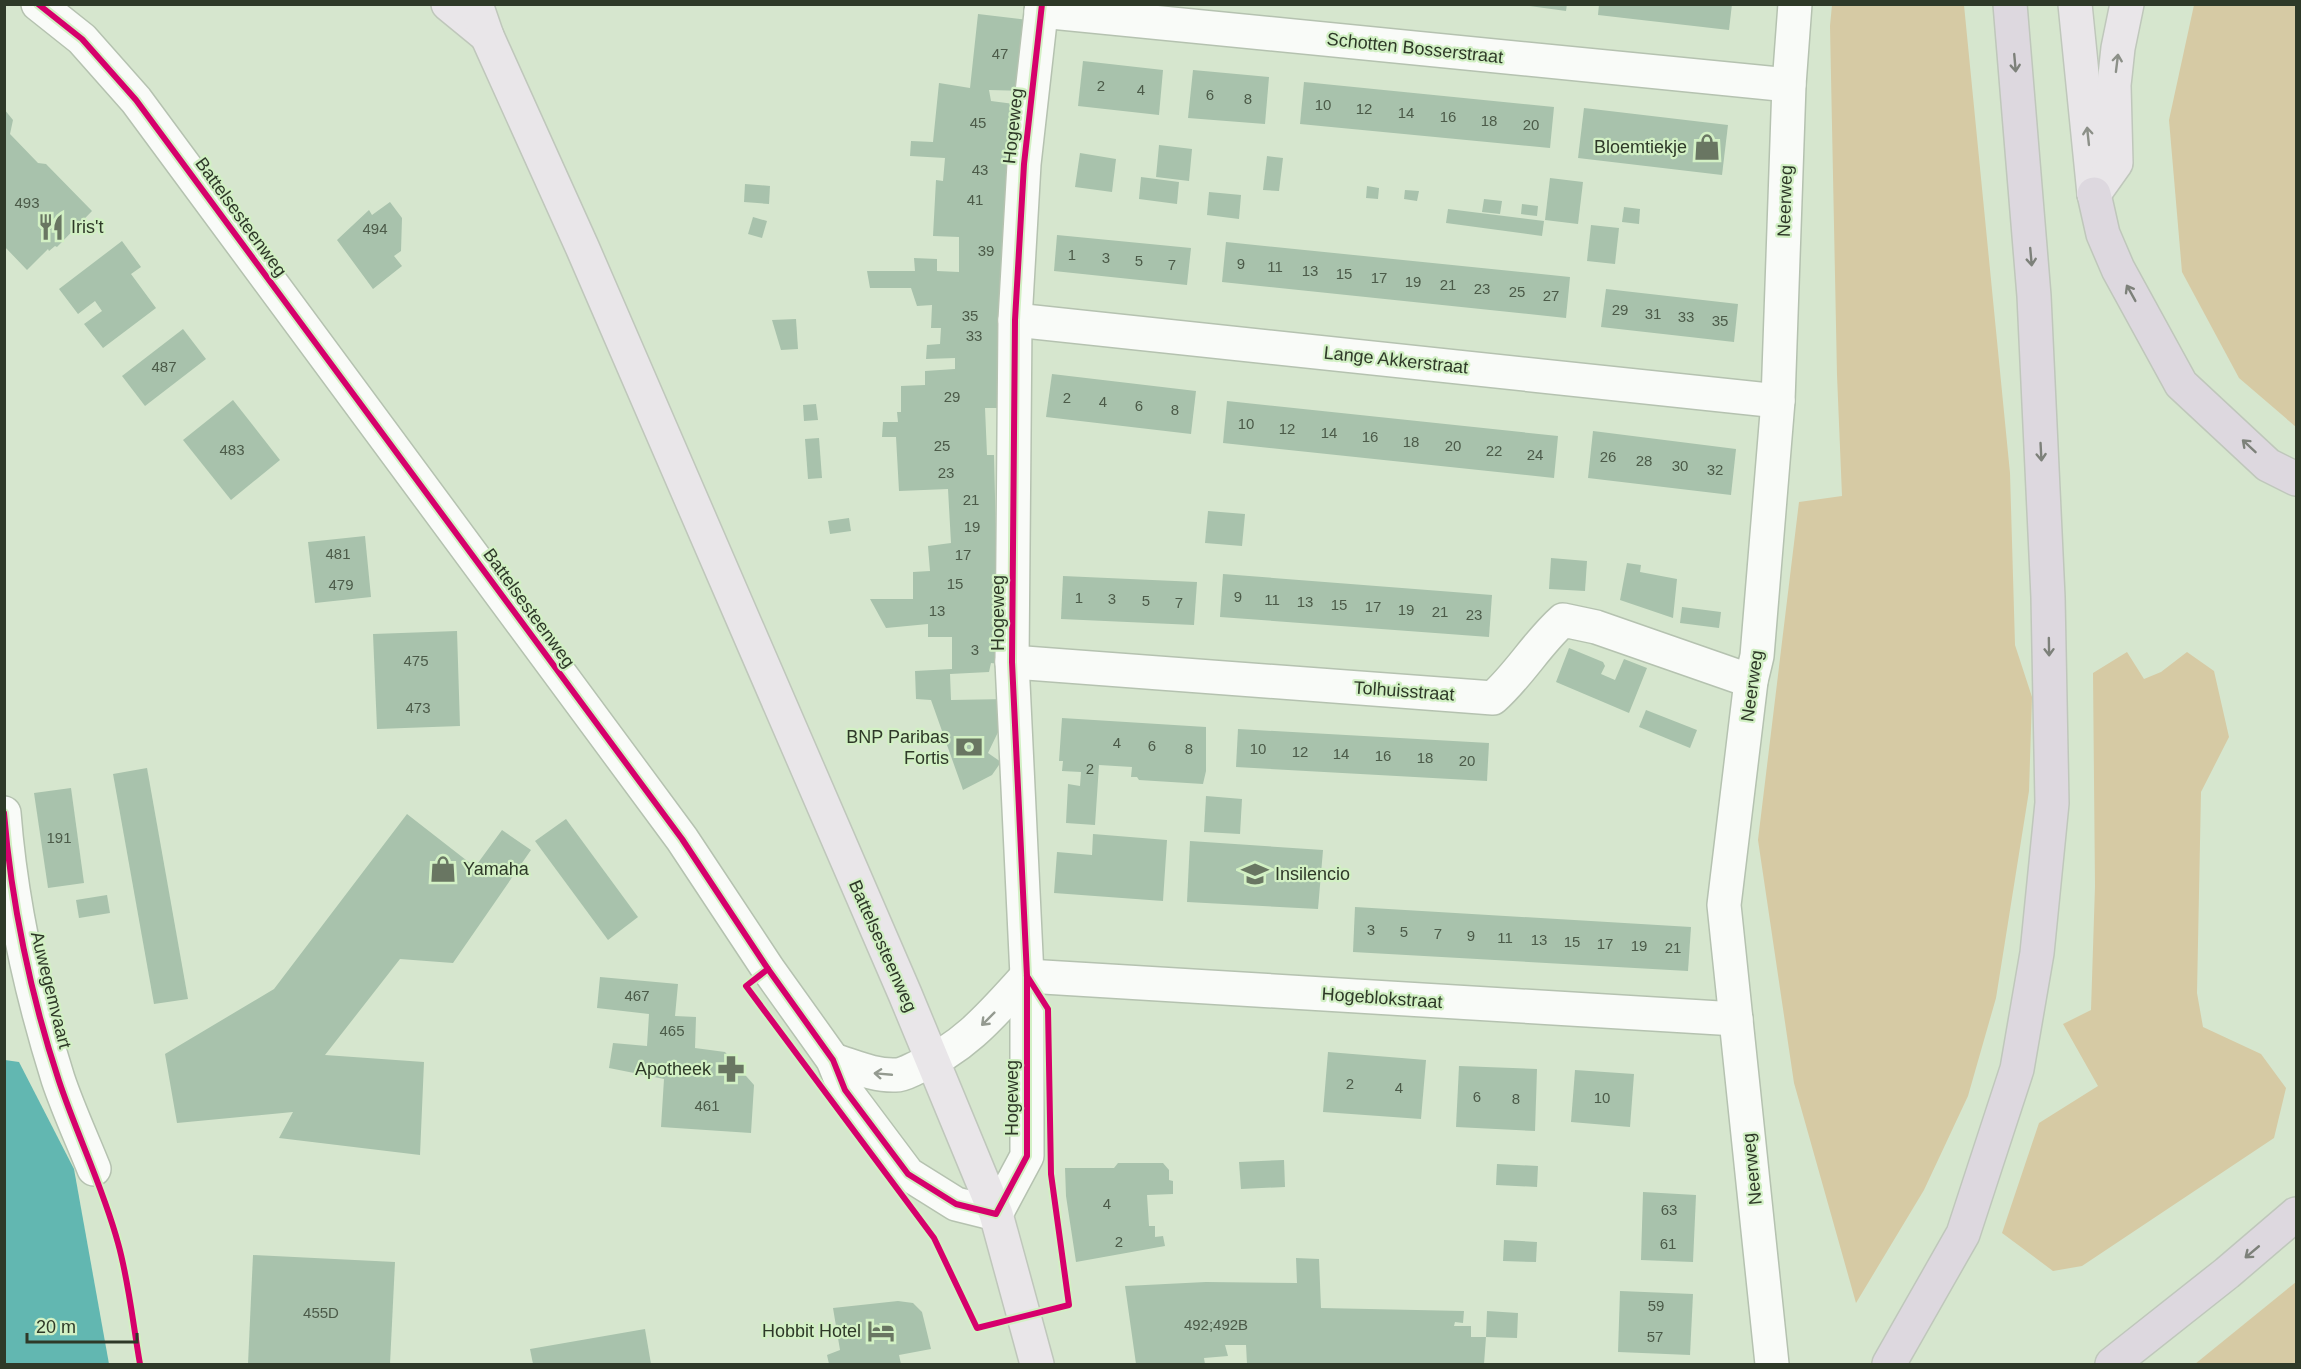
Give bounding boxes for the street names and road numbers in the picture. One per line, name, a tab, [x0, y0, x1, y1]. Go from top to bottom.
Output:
street label: Schotten Bosserstraat	[1326, 29, 1504, 67]
street label: Hogeweg	[999, 87, 1027, 165]
street label: Battelsesteenweg	[191, 154, 291, 280]
street label: Neerweg	[1774, 165, 1796, 237]
street label: Lange Akkerstraat	[1323, 342, 1469, 378]
street label: Battelsesteenweg	[479, 545, 579, 671]
street label: Hogeweg	[988, 575, 1008, 651]
street label: Neerweg	[1737, 649, 1767, 723]
street label: Tolhuisstraat	[1353, 677, 1455, 705]
street label: Battelsesteenweg	[845, 877, 921, 1015]
street label: Auwegemvaart	[27, 929, 75, 1051]
street label: Hogeblokstraat	[1321, 984, 1443, 1012]
street label: Hogeweg	[1002, 1060, 1022, 1136]
street label: Neerweg	[1738, 1132, 1766, 1206]

